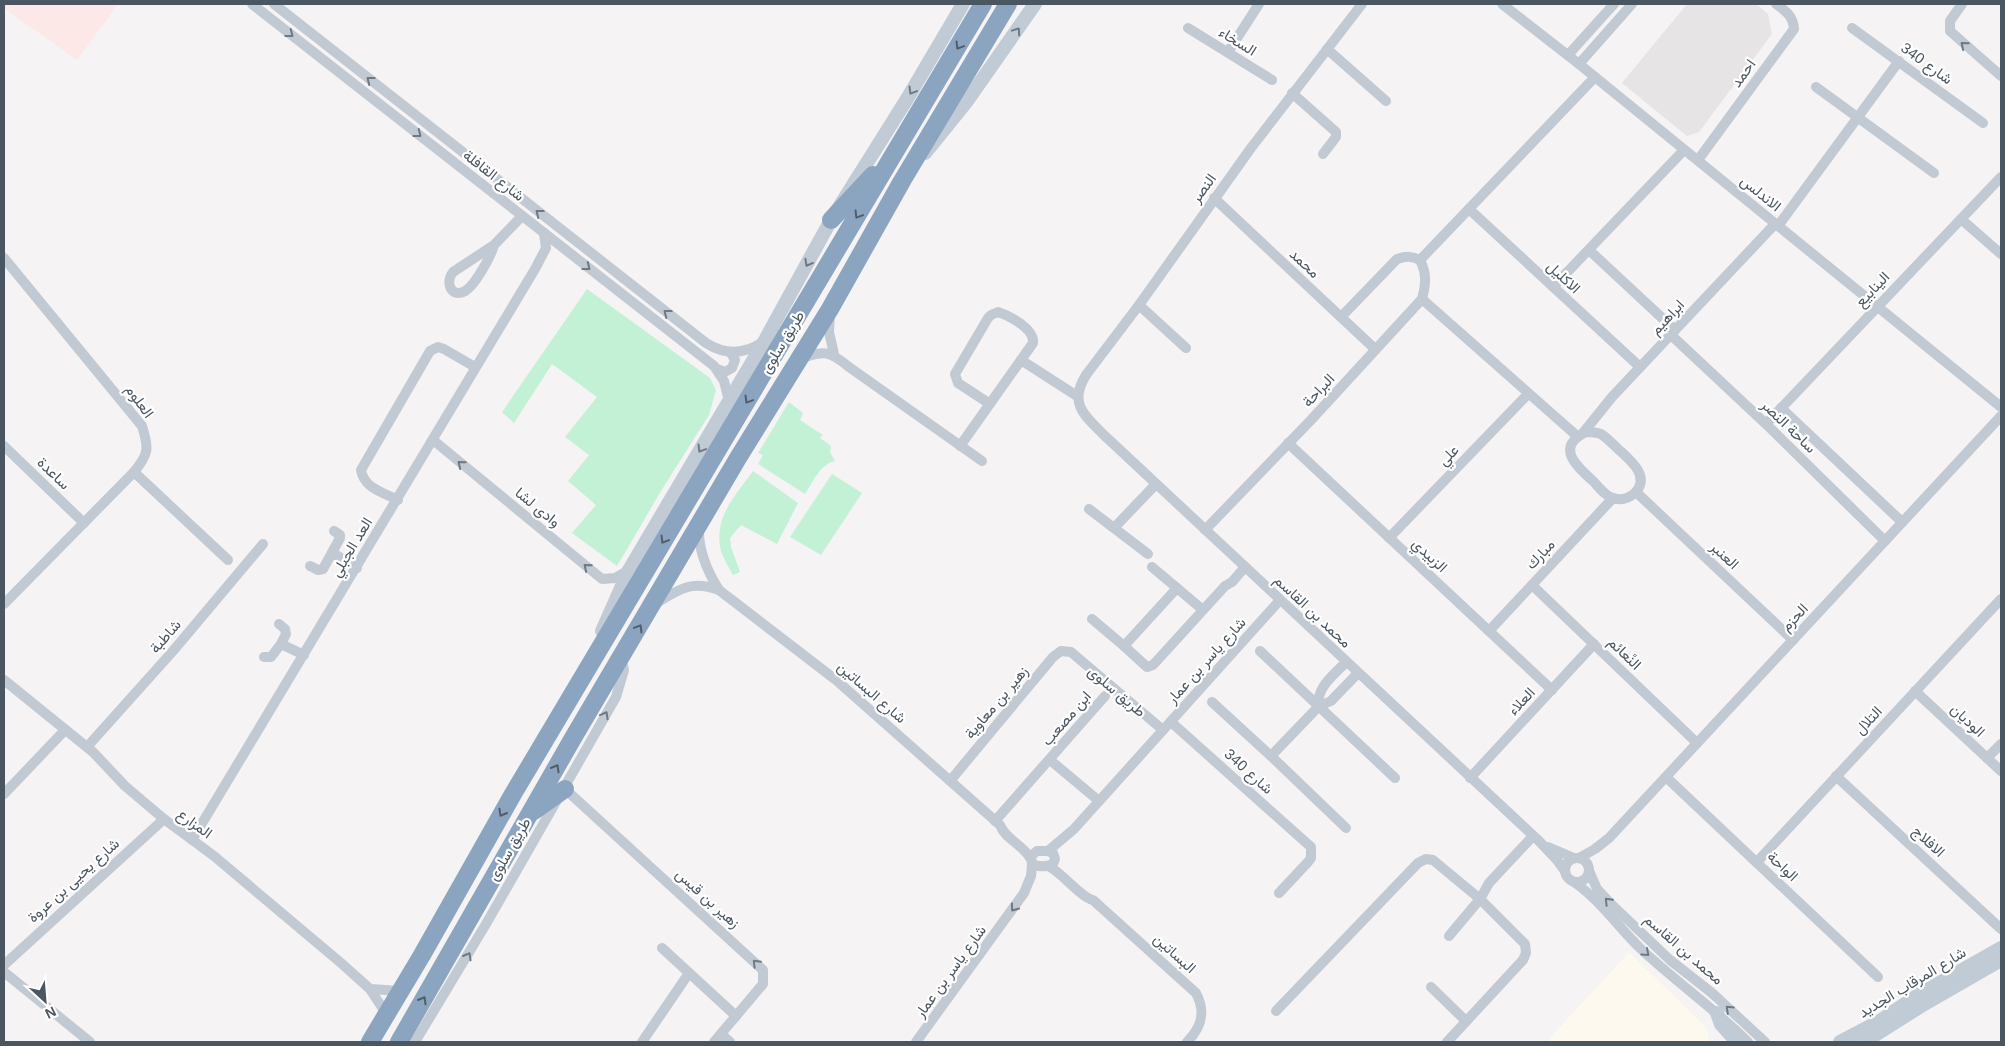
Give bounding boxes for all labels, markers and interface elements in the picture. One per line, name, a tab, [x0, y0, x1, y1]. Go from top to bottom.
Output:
street label: السخاء	[1216, 23, 1260, 59]
one-way arrow	[1011, 27, 1020, 37]
one-way arrow	[285, 28, 294, 37]
street label: شارع 340	[1896, 39, 1956, 90]
one-way arrow	[955, 40, 965, 49]
one-way arrow	[1961, 42, 1970, 50]
street label: احمد	[1727, 56, 1759, 90]
one-way arrow	[367, 77, 376, 86]
one-way arrow	[908, 85, 918, 94]
one-way arrow	[412, 129, 421, 137]
street label: شارع القافلة	[458, 146, 528, 207]
street label: النصر	[1186, 170, 1220, 207]
street label: الاندلس	[1736, 172, 1785, 216]
one-way arrow	[536, 209, 545, 218]
one-way arrow	[854, 210, 864, 219]
street label: محمد	[1286, 245, 1324, 281]
one-way arrow	[804, 257, 814, 266]
street label: الاكليل	[1543, 257, 1584, 297]
one-way arrow	[581, 262, 590, 270]
street label: الينابيع	[1851, 268, 1895, 312]
street label: ابراهيم	[1647, 296, 1689, 339]
street label: طريق سلوى	[757, 308, 809, 377]
one-way arrow	[664, 310, 673, 319]
street label: البراحة	[1298, 370, 1338, 411]
street label: العلوم	[121, 381, 158, 422]
one-way arrow	[744, 395, 754, 404]
street label: ساحة النصر	[1757, 395, 1820, 457]
street label: علي	[1434, 441, 1466, 472]
one-way arrow	[697, 443, 707, 452]
street label: ساعدة	[34, 453, 74, 493]
one-way arrow	[458, 460, 467, 469]
street label: وادى لشا	[511, 484, 564, 532]
street label: العد الجبلي	[327, 514, 380, 582]
one-way arrow	[661, 534, 671, 543]
street label: الزبيدي	[1406, 535, 1451, 579]
street label: مبارك	[1522, 536, 1559, 573]
street label: العنبر	[1706, 537, 1743, 573]
one-way arrow	[584, 564, 593, 572]
street label: محمد بن القاسم	[1270, 571, 1355, 652]
street label: الحزم	[1777, 600, 1812, 636]
street label: شارع ياسر بن عمار	[1162, 613, 1251, 709]
street label: شاطبة	[146, 616, 185, 657]
one-way arrow	[632, 625, 642, 634]
street label: النًعائم	[1604, 633, 1645, 674]
street label: شارع البساتين	[832, 658, 910, 729]
street label: زهير بن معاوية	[961, 662, 1033, 743]
street label: طريق سلوى	[1084, 662, 1149, 722]
street label: العلاء	[1504, 684, 1538, 718]
street label: ابن مصعب	[1038, 687, 1096, 750]
street label: الوديان	[1947, 700, 1989, 741]
street label: التلال	[1851, 702, 1886, 738]
one-way arrow	[599, 712, 609, 721]
street label: شارع 340	[1219, 745, 1277, 800]
one-way arrow	[549, 764, 559, 773]
street label: المزارع	[172, 805, 216, 844]
one-way arrow	[498, 807, 508, 816]
street label: طريق سلوى	[484, 814, 536, 884]
street label: الافلاج	[1907, 822, 1949, 862]
street label: شارع يحيى بن عروة	[24, 834, 124, 928]
street label: الواحة	[1763, 848, 1802, 885]
street label: زهير بن قيس	[671, 865, 744, 933]
one-way arrow	[1605, 898, 1614, 907]
one-way arrow	[1011, 902, 1020, 912]
street label: محمد بن القاسم	[1640, 910, 1727, 989]
street label: شارع ياسر بن عمار	[910, 922, 992, 1023]
street label: البساتين	[1149, 930, 1200, 978]
street label: شارع المرقاب الجديد	[1855, 943, 1970, 1023]
one-way arrow	[1640, 947, 1649, 956]
one-way arrow	[461, 952, 471, 961]
one-way arrow	[753, 959, 762, 968]
north arrow	[20, 976, 70, 1026]
one-way arrow	[416, 996, 426, 1005]
text: N	[43, 1003, 59, 1022]
one-way arrow	[1726, 1006, 1735, 1015]

